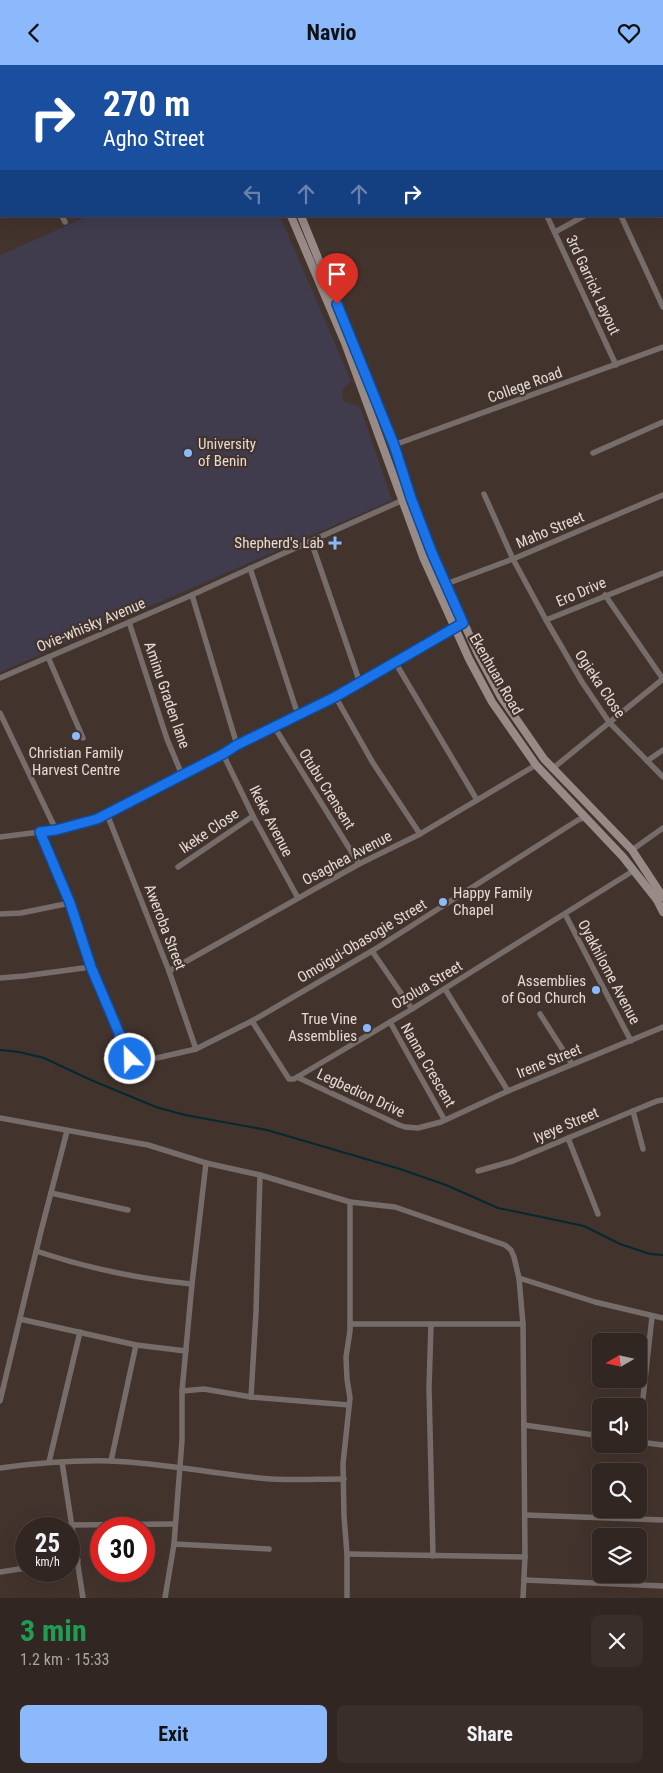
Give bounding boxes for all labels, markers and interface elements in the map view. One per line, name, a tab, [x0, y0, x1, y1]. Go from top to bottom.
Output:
icon: back	[20, 19, 48, 47]
icon: heart	[615, 19, 643, 47]
text: Navio	[306, 20, 357, 45]
text: 270 m	[103, 84, 190, 125]
icon: right	[20, 85, 85, 150]
text: Agho Street	[103, 126, 205, 151]
icon: left	[239, 180, 267, 208]
icon: ahead	[292, 180, 320, 208]
icon: ahead	[345, 180, 373, 208]
icon: right	[398, 180, 426, 208]
street label: 3rd Garrick Layout	[562, 232, 624, 338]
pin	[316, 253, 358, 304]
icon: arrive	[323, 260, 351, 288]
street label: College Road	[485, 363, 565, 407]
place label: University of Benin	[198, 435, 256, 470]
marker: University of Benin	[182, 447, 194, 459]
street label: Maho Street	[513, 508, 587, 552]
place label: Shepherd's Lab	[234, 534, 324, 552]
marker: Shepherd's Lab	[328, 536, 342, 550]
street label: Ero Drive	[553, 573, 609, 611]
street label: Ovie-whisky Avenue	[34, 594, 148, 656]
street label: Ekenhuan Road	[465, 630, 527, 718]
street label: Aminu Graden lane	[140, 639, 194, 751]
street label: Ogieka Close	[571, 647, 629, 721]
marker: Christian Family Harvest Centre	[70, 730, 82, 742]
place label: Christian Family Harvest Centre	[29, 744, 123, 779]
street label: Otubu Crensent	[295, 745, 359, 833]
street label: Ikeke Avenue	[245, 782, 297, 860]
street label: Ikeke Close	[176, 805, 242, 857]
street label: Osaghea Avenue	[299, 827, 395, 889]
street label: Aweroba Street	[140, 882, 190, 972]
place label: Happy Family Chapel	[453, 884, 532, 919]
street label: Omoigui-Obasogie Street	[294, 895, 430, 987]
marker: Happy Family Chapel	[437, 896, 449, 908]
street label: Oyakhilome Avenue	[574, 917, 644, 1027]
street label: Ozolua Street	[388, 957, 466, 1013]
place label: Assemblies of God Church	[501, 972, 586, 1007]
marker: Assemblies of God Church	[590, 984, 602, 996]
place label: True Vine Assemblies	[288, 1010, 357, 1045]
street label: Nanna Crescent	[397, 1020, 459, 1110]
marker: True Vine Assemblies	[361, 1022, 373, 1034]
position arrow	[103, 1032, 155, 1084]
street label: Irene Street	[514, 1040, 584, 1082]
street label: Legbedion Drive	[314, 1065, 408, 1121]
street label: Iyeye Street	[531, 1103, 601, 1147]
north arrow	[592, 1333, 648, 1387]
map controls	[592, 1333, 647, 1583]
button: sound	[592, 1398, 647, 1453]
button: search	[592, 1463, 647, 1518]
speed limit sign: 30	[90, 1517, 155, 1582]
button: layers	[592, 1528, 647, 1583]
text: 25	[35, 1529, 60, 1558]
text: km/h	[35, 1555, 60, 1569]
text: 3 min	[20, 1613, 87, 1648]
button: close	[591, 1615, 643, 1667]
text: 1.2 km · 15:33	[20, 1650, 110, 1669]
button: Exit	[20, 1705, 327, 1763]
button: Share	[337, 1705, 643, 1763]

